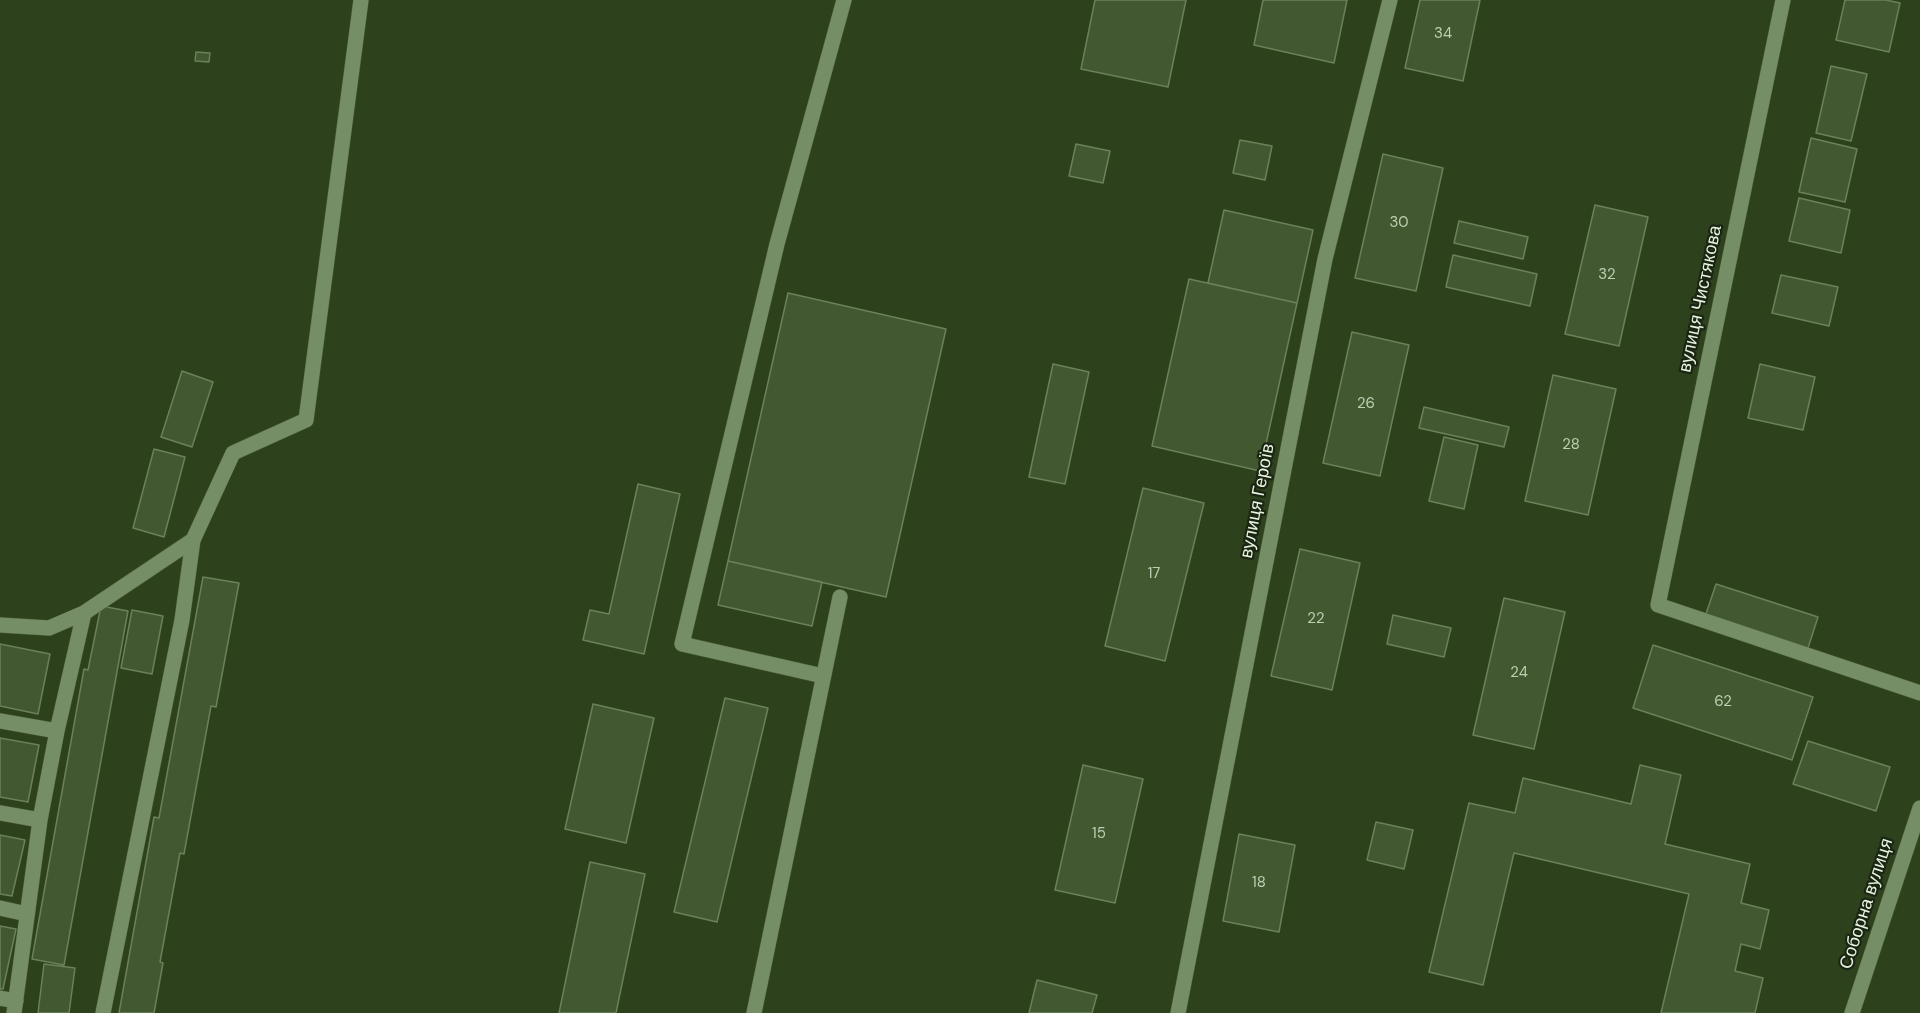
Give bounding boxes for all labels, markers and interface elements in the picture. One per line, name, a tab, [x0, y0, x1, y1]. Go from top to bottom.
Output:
house number: 34	[1434, 25, 1452, 43]
house number: 30	[1389, 214, 1409, 232]
street label: вулиця Чистякова	[1675, 224, 1727, 374]
house number: 32	[1598, 266, 1616, 284]
house number: 26	[1357, 395, 1375, 413]
house number: 28	[1562, 436, 1580, 454]
street label: вулиця Героїв	[1236, 442, 1280, 560]
house number: 17	[1148, 565, 1160, 583]
house number: 22	[1307, 610, 1325, 628]
house number: 24	[1510, 664, 1528, 682]
house number: 62	[1714, 693, 1732, 711]
house number: 15	[1092, 825, 1106, 843]
street label: Соборна вулиця	[1836, 836, 1898, 972]
house number: 18	[1252, 874, 1266, 892]

